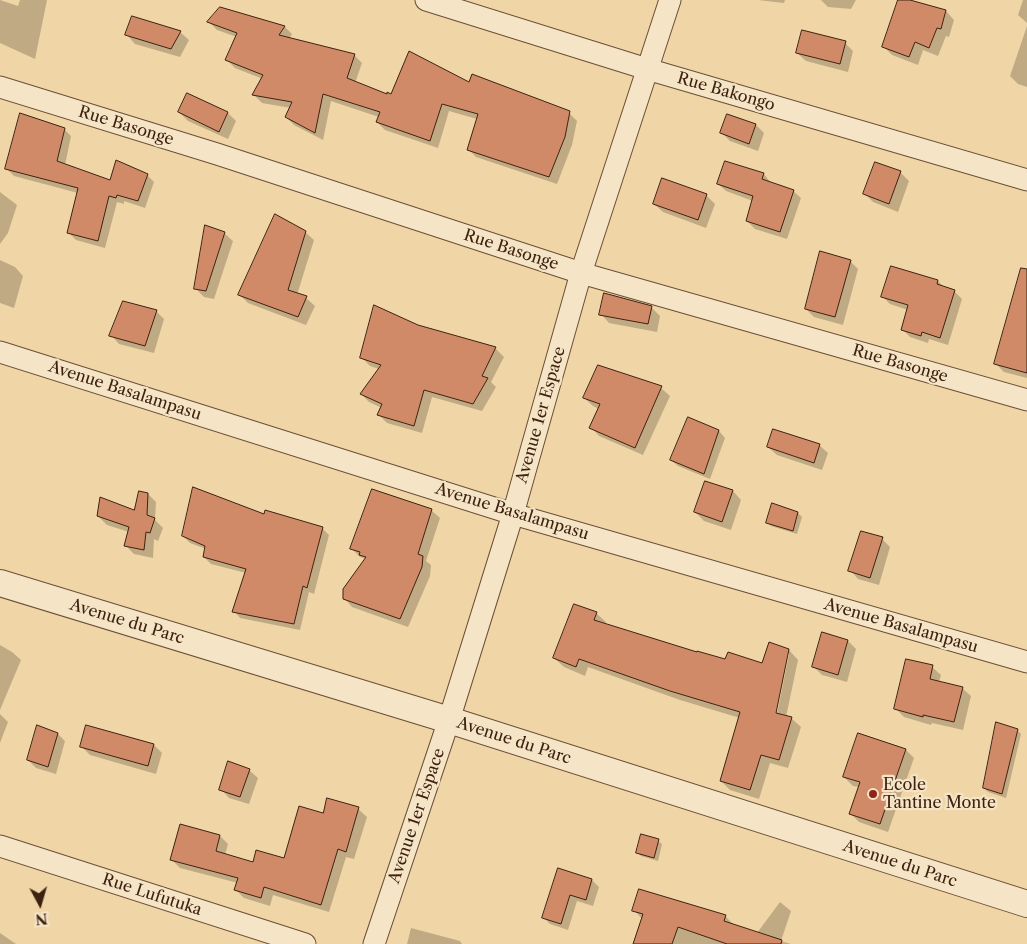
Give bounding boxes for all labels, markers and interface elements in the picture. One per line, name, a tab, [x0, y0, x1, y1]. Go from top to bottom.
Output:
street label: Rue Bakongo	[675, 69, 777, 115]
street label: Rue Basonge	[76, 102, 176, 150]
street label: Rue Basonge	[461, 226, 561, 274]
street label: Rue Basonge	[850, 341, 950, 387]
street label: Avenue 1er Espace	[512, 344, 570, 486]
street label: Avenue Basalampasu	[46, 357, 204, 425]
street label: Avenue Basalampasu	[433, 480, 591, 544]
street label: Avenue du Parc	[67, 595, 187, 649]
street label: Avenue Basalampasu	[822, 595, 980, 657]
street label: Avenue du Parc	[455, 714, 573, 768]
street label: Avenue 1er Espace	[385, 746, 449, 886]
place label: Ecole Tantine Monte	[883, 775, 996, 813]
marker: Ecole Tantine Monte	[867, 788, 879, 800]
street label: Avenue du Parc	[841, 837, 959, 891]
street label: Rue Lufutuka	[100, 870, 204, 920]
north arrow	[15, 879, 65, 929]
text: N	[35, 909, 49, 929]

